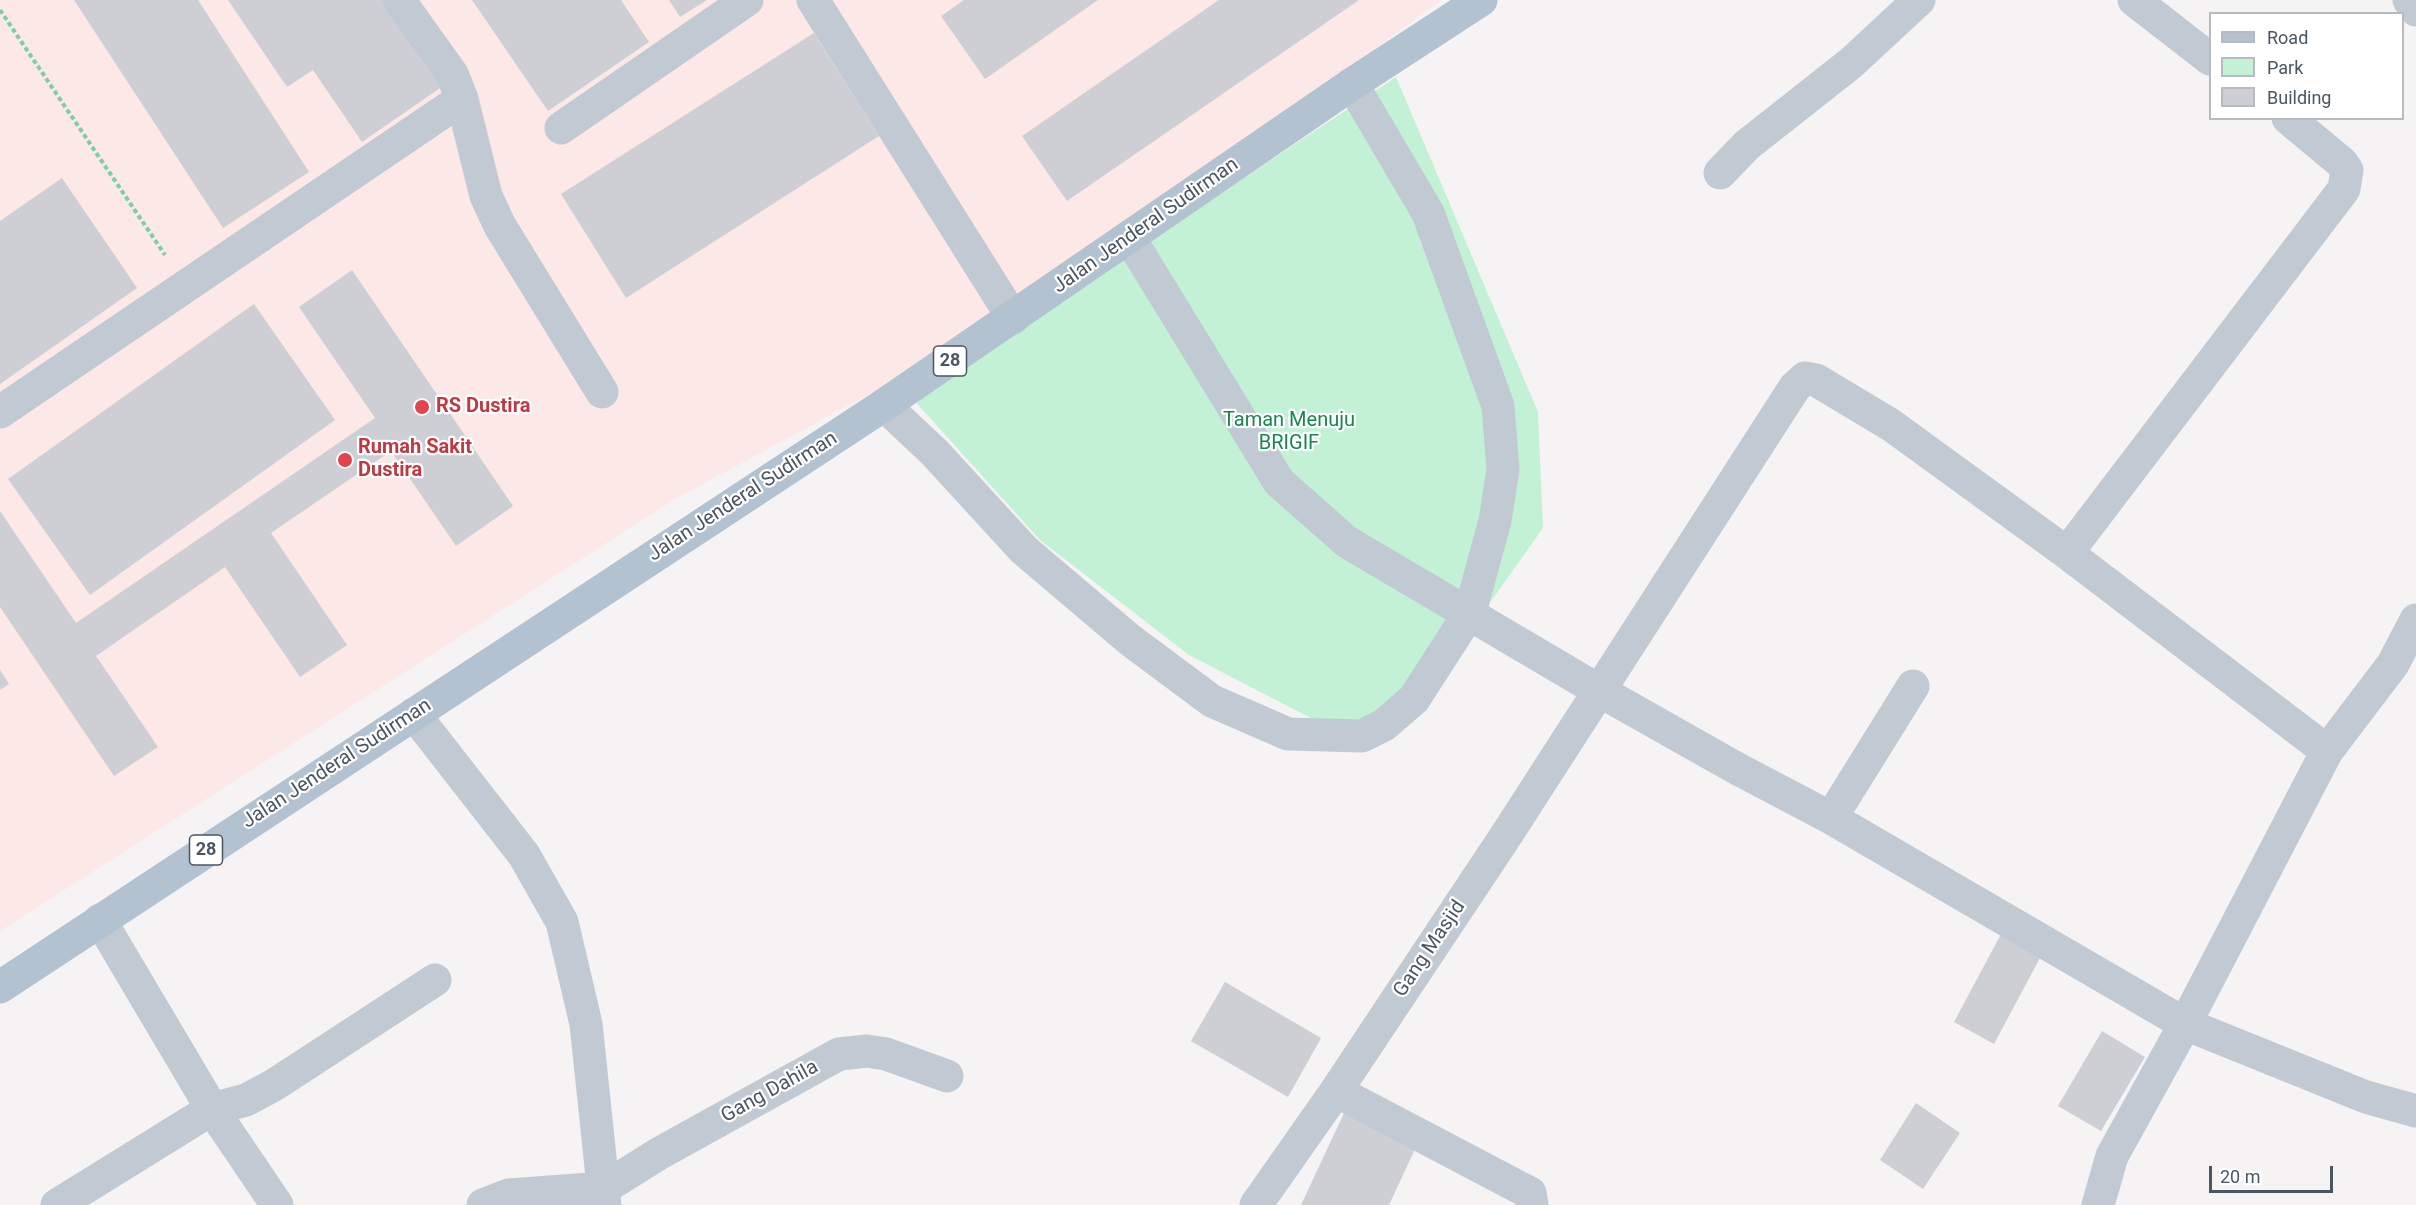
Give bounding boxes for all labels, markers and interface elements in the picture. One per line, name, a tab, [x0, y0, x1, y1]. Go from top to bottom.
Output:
legend	[2209, 12, 2404, 120]
text: Road	[2267, 27, 2308, 48]
text: Park	[2267, 57, 2303, 78]
text: Building	[2267, 87, 2331, 108]
street label: Jalan Jenderal Sudirman	[1049, 153, 1243, 299]
road number: 28	[934, 346, 966, 376]
place label: RS Dustira	[436, 395, 530, 419]
marker: RS Dustira	[413, 398, 431, 416]
park label: Taman Menuju BRIGIF	[1223, 409, 1355, 456]
street label: Jalan Jenderal Sudirman	[644, 427, 842, 567]
place label: Rumah Sakit Dustira	[358, 436, 472, 483]
marker: Rumah Sakit Dustira	[336, 451, 354, 469]
street label: Jalan Jenderal Sudirman	[238, 694, 436, 834]
road number: 28	[190, 835, 222, 865]
street label: Gang Masjid	[1389, 896, 1471, 1002]
street label: Gang Dahila	[717, 1055, 823, 1129]
scale bar	[2212, 1154, 2336, 1192]
text: 20 m	[2220, 1166, 2260, 1187]

